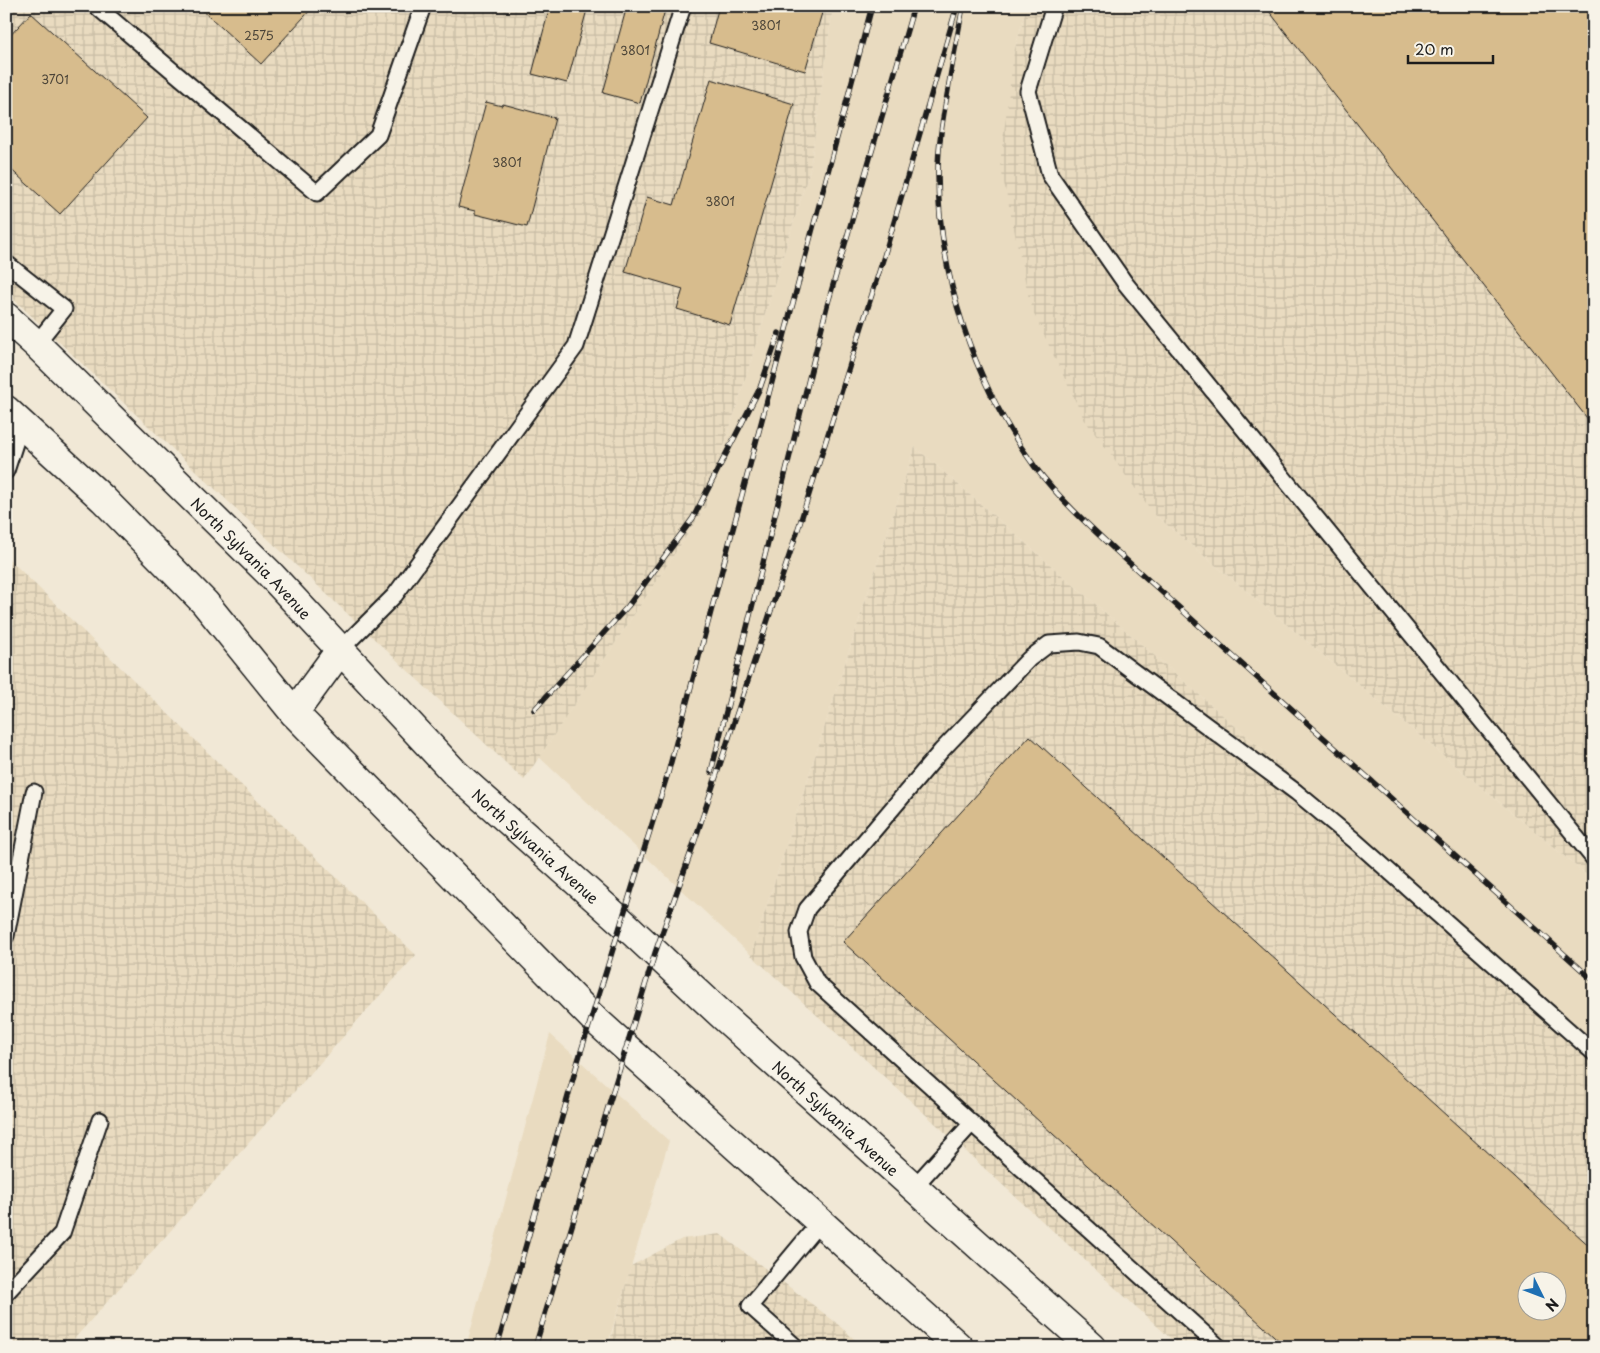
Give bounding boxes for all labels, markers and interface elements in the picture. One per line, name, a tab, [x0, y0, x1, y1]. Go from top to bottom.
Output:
house number: 3801	[751, 16, 781, 34]
house number: 2575	[244, 26, 274, 44]
scale bar	[1408, 32, 1492, 64]
text: 20 m	[1415, 37, 1454, 60]
house number: 3801	[620, 41, 650, 59]
house number: 3701	[41, 70, 69, 88]
house number: 3801	[492, 153, 522, 171]
house number: 3801	[705, 192, 735, 210]
street label: North Sylvania Avenue	[186, 491, 317, 624]
street label: North Sylvania Avenue	[468, 783, 605, 908]
street label: North Sylvania Avenue	[768, 1054, 905, 1181]
north arrow	[1518, 1270, 1568, 1320]
text: N	[1541, 1294, 1564, 1316]

